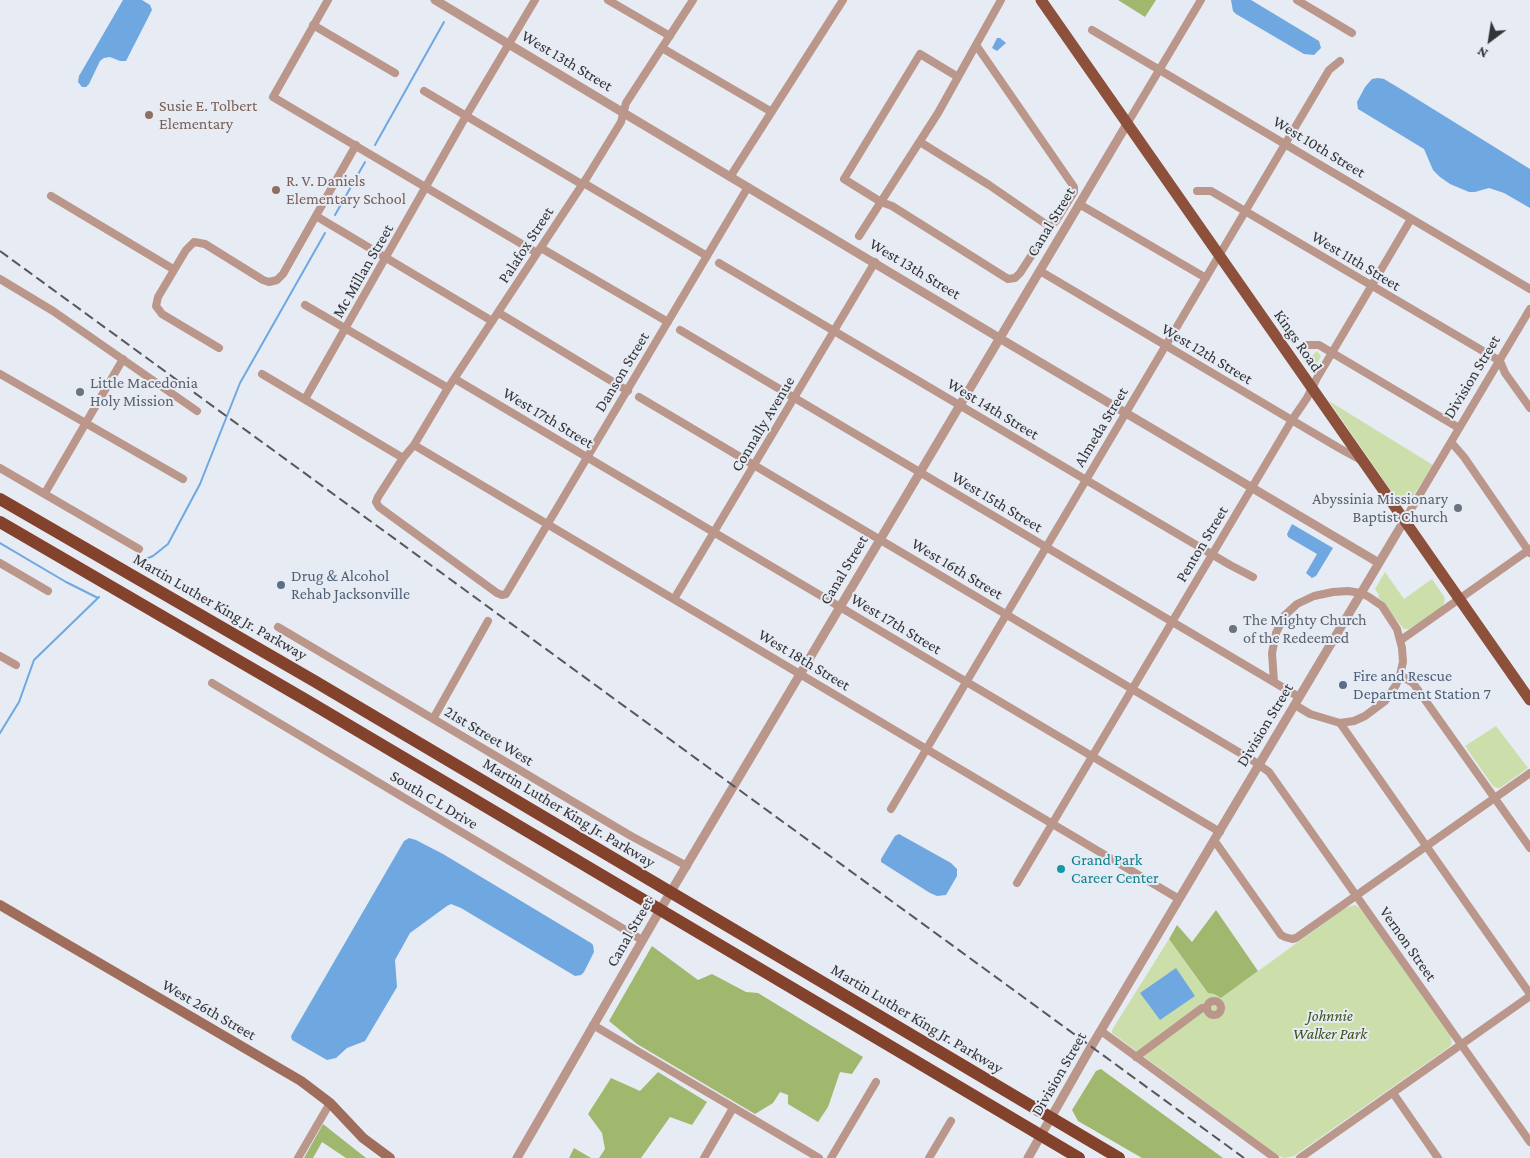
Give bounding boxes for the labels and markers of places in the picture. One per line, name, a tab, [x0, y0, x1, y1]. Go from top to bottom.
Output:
place label: Susie E. Tolbert Elementary	[159, 96, 257, 134]
marker: Susie E. Tolbert Elementary	[143, 109, 155, 121]
place label: R. V. Daniels Elementary School	[286, 171, 406, 209]
marker: R. V. Daniels Elementary School	[270, 184, 282, 196]
place label: Little Macedonia Holy Mission	[90, 373, 198, 411]
marker: Little Macedonia Holy Mission	[74, 386, 86, 398]
place label: Abyssinia Missionary Baptist Church	[1312, 489, 1448, 527]
marker: Abyssinia Missionary Baptist Church	[1452, 502, 1464, 514]
place label: Drug & Alcohol Rehab Jacksonville	[291, 566, 410, 604]
marker: Drug & Alcohol Rehab Jacksonville	[275, 579, 287, 591]
place label: The Mighty Church of the Redeemed	[1243, 610, 1367, 648]
marker: The Mighty Church of the Redeemed	[1227, 623, 1239, 635]
place label: Fire and Rescue Department Station 7	[1353, 666, 1491, 704]
marker: Fire and Rescue Department Station 7	[1337, 679, 1349, 691]
place label: Grand Park Career Center	[1071, 850, 1159, 888]
marker: Grand Park Career Center	[1055, 863, 1067, 875]

